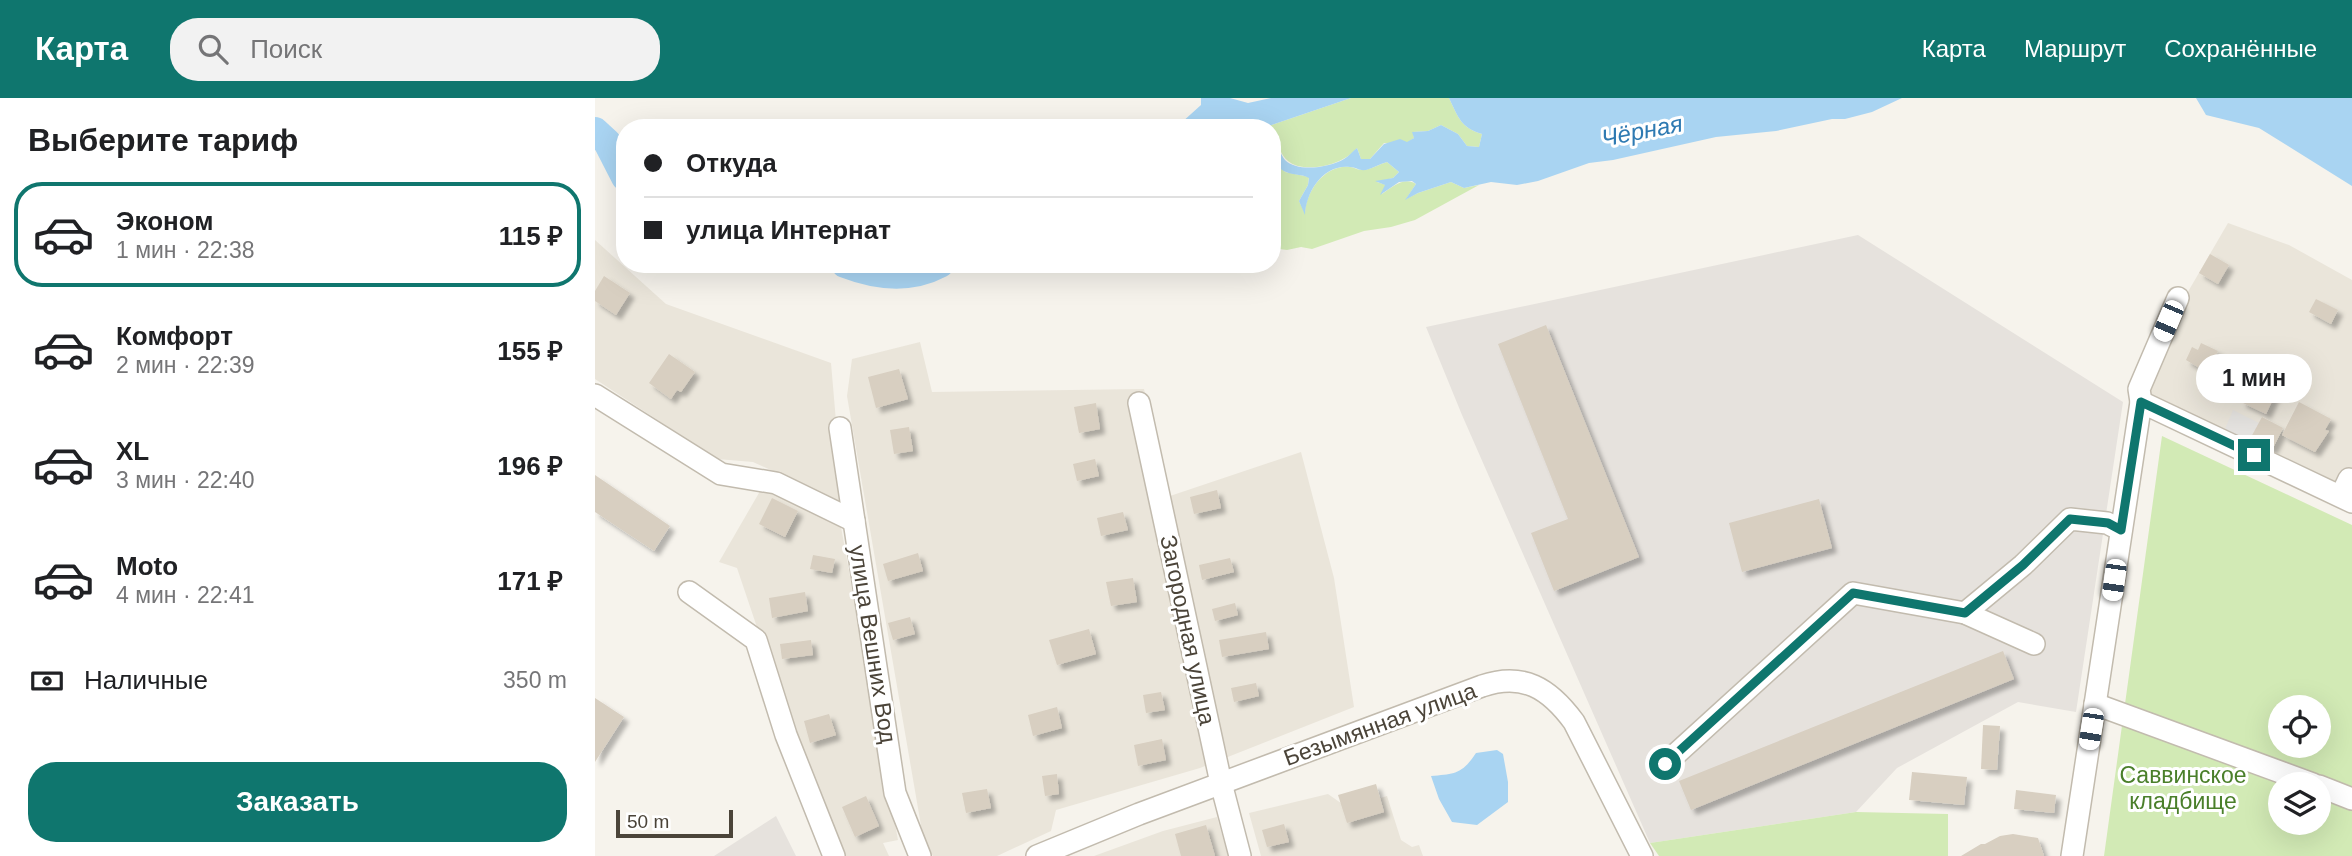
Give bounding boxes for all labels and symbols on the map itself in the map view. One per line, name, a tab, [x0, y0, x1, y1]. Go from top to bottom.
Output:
water label: Чёрная	[1599, 109, 1685, 152]
car	[2151, 298, 2186, 344]
callout: 1 мин	[2196, 354, 2312, 402]
route end	[2238, 439, 2270, 471]
street label: Загородная улица	[1155, 533, 1221, 727]
street label: улица Вешних Вод	[844, 543, 902, 746]
car	[2101, 558, 2128, 602]
street label: Безымянная улица	[1280, 677, 1480, 771]
car	[2078, 707, 2105, 751]
route start	[1649, 748, 1681, 780]
park label: Саввинское кладбище	[2119, 762, 2247, 814]
scale bar	[616, 807, 733, 839]

